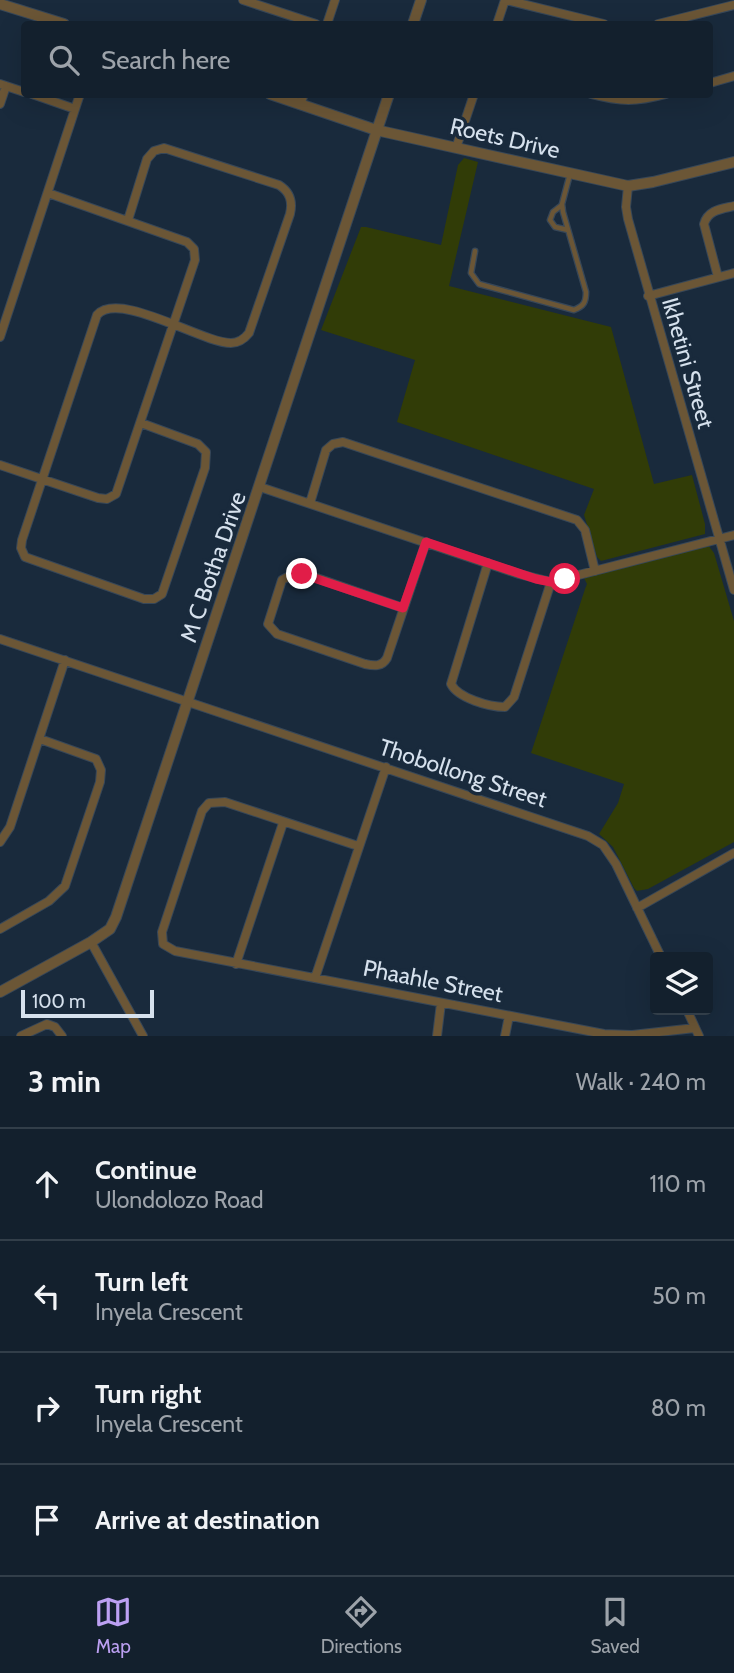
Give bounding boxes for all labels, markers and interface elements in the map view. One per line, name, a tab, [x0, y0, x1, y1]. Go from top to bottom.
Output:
search box	[21, 21, 713, 98]
icon: search	[45, 41, 83, 79]
text: Search here	[101, 44, 230, 76]
street label: Roets Drive	[447, 112, 563, 164]
street label: Ikhetini Street	[656, 294, 720, 432]
street label: M C Botha Drive	[174, 488, 252, 646]
route end	[286, 558, 317, 589]
route start	[549, 563, 580, 594]
street label: Thobollong Street	[376, 733, 551, 813]
map controls	[650, 952, 713, 1015]
button: layers	[650, 952, 713, 1015]
street label: Phaahle Street	[361, 954, 505, 1008]
scale bar	[21, 987, 154, 1019]
text: 100 m	[32, 990, 86, 1013]
text: 3 min	[28, 1063, 101, 1100]
text: Walk · 240 m	[576, 1068, 706, 1096]
text: Continue	[95, 1154, 197, 1186]
icon: ahead	[28, 1165, 66, 1203]
text: 110 m	[650, 1170, 706, 1198]
text: Ulondolozo Road	[95, 1186, 264, 1214]
text: Turn left	[95, 1266, 188, 1298]
icon: left	[28, 1277, 66, 1315]
text: 50 m	[652, 1282, 706, 1310]
text: Inyela Crescent	[95, 1298, 243, 1326]
text: Turn right	[95, 1378, 201, 1410]
icon: right	[28, 1389, 66, 1427]
text: 80 m	[651, 1394, 706, 1422]
text: Inyela Crescent	[95, 1410, 243, 1438]
icon: arrive	[28, 1501, 66, 1539]
text: Arrive at destination	[95, 1504, 320, 1536]
tab: Map	[94, 1593, 132, 1658]
tab: Directions	[321, 1593, 402, 1658]
tab: Saved	[590, 1593, 640, 1658]

